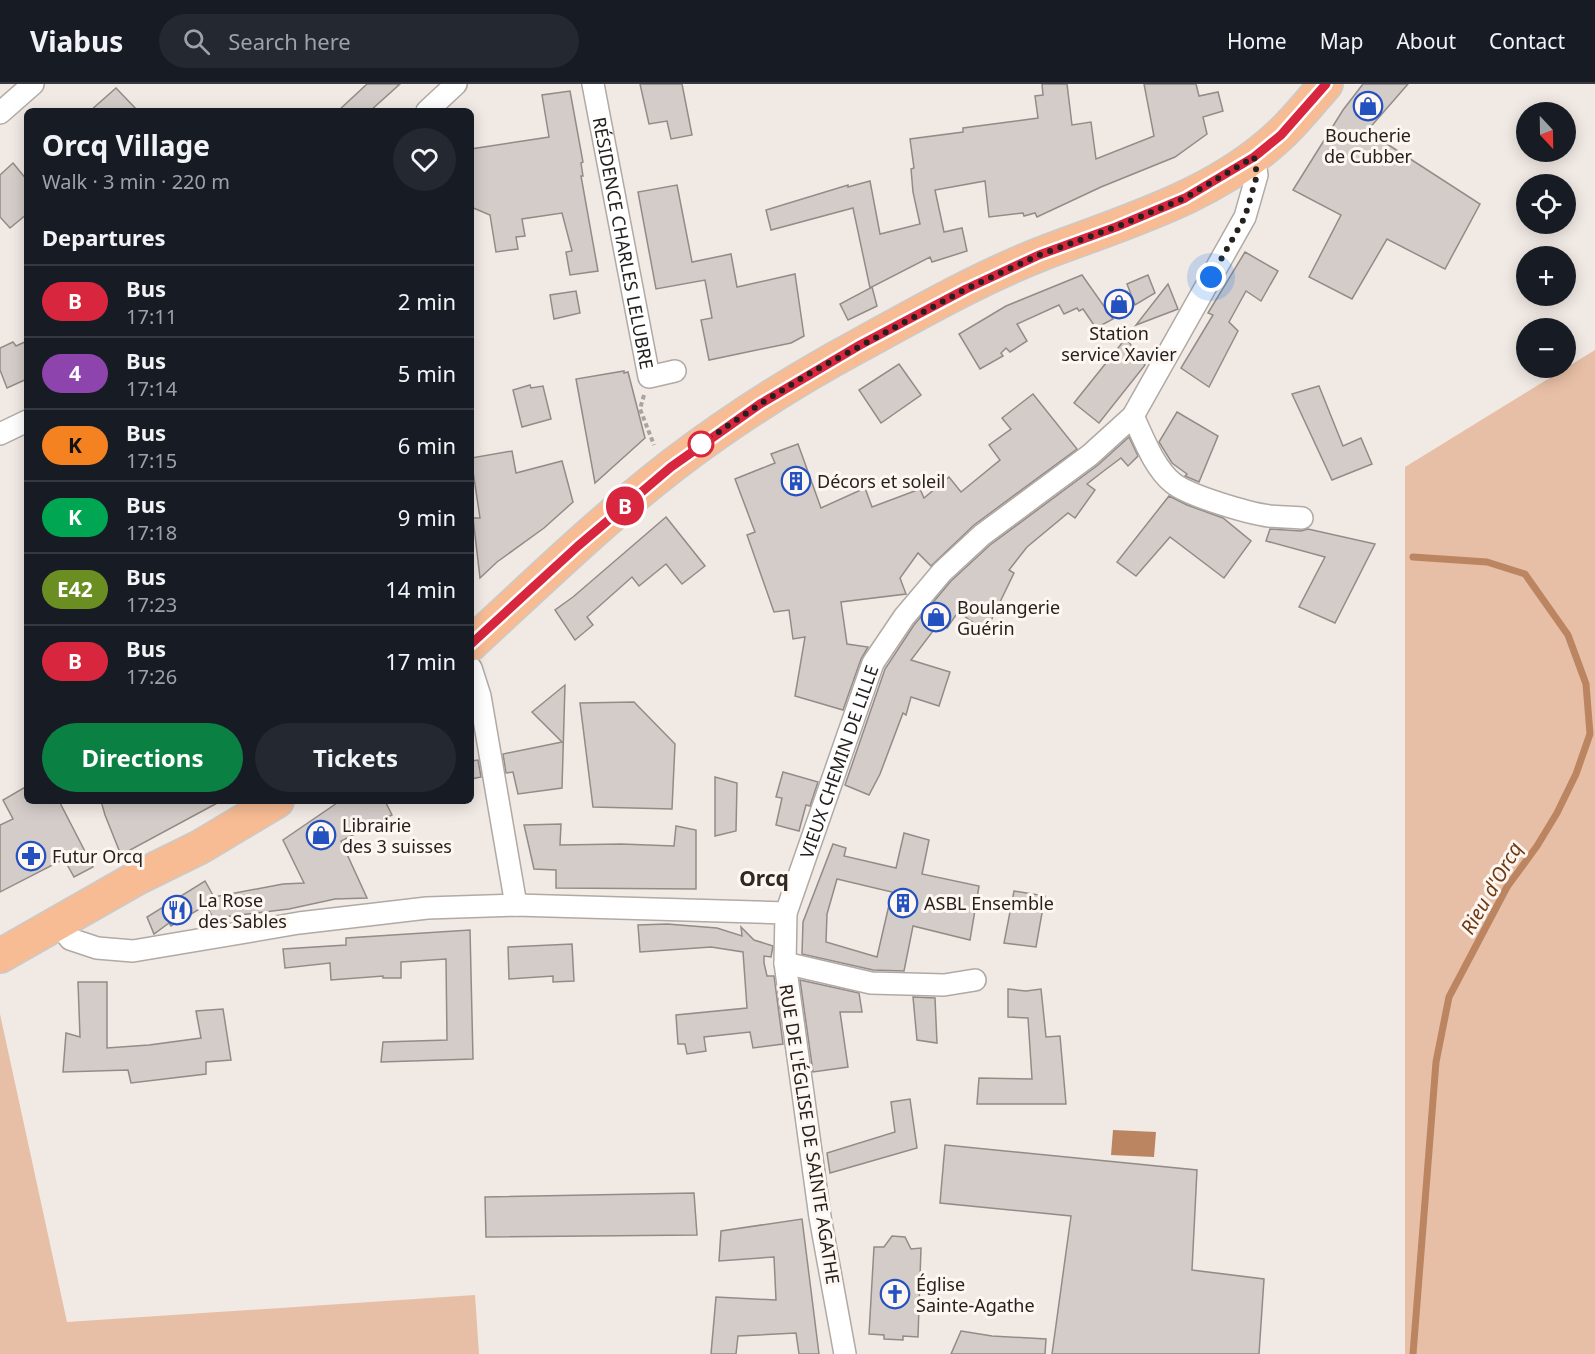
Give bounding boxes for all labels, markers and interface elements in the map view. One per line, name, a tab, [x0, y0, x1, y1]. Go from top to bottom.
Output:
search box	[159, 14, 579, 68]
text: Viabus	[30, 22, 123, 60]
icon: search	[180, 25, 213, 58]
text: Search here	[228, 26, 351, 56]
text: Home	[1227, 27, 1287, 55]
text: Map	[1320, 27, 1363, 55]
text: About	[1396, 27, 1456, 55]
text: Contact	[1489, 27, 1565, 55]
shop icon: Boucherie de Cubber	[1352, 90, 1384, 122]
north arrow	[1516, 102, 1576, 162]
map controls	[1516, 102, 1576, 378]
street label: RÉSIDENCE CHARLES LELUBRE	[588, 115, 659, 371]
place label: Boucherie de Cubber	[1324, 123, 1413, 168]
text: Orcq Village	[42, 126, 210, 164]
button: heart	[393, 128, 456, 191]
text: Walk · 3 min · 220 m	[42, 168, 230, 195]
button: locate	[1516, 174, 1576, 234]
text: Departures	[42, 222, 166, 252]
button: +	[1516, 246, 1576, 306]
your location	[1196, 262, 1226, 292]
text: Bus	[126, 273, 166, 303]
text: 2 min	[398, 286, 456, 316]
text: B	[68, 287, 82, 315]
shop icon: Station service Xavier	[1103, 288, 1135, 320]
text: 17:11	[126, 303, 177, 330]
button: −	[1516, 318, 1576, 378]
place label: Station service Xavier	[1061, 321, 1177, 366]
text: Bus	[126, 345, 166, 375]
text: 5 min	[398, 358, 456, 388]
text: 4	[69, 359, 81, 387]
text: 17:14	[126, 375, 177, 402]
text: Bus	[126, 417, 166, 447]
text: 6 min	[398, 430, 456, 460]
text: K	[68, 431, 82, 459]
unlabelled marker	[688, 431, 714, 457]
text: 17:15	[126, 447, 177, 474]
building icon: Décors et soleil	[780, 465, 812, 497]
place label: Décors et soleil	[817, 469, 945, 493]
line badge: B	[606, 486, 644, 526]
text: Bus	[126, 489, 166, 519]
text: B	[618, 492, 632, 520]
text: 9 min	[398, 502, 456, 532]
text: K	[68, 503, 82, 531]
text: 17:18	[126, 519, 177, 546]
text: Bus	[126, 561, 166, 591]
text: 14 min	[385, 574, 456, 604]
text: E42	[57, 575, 93, 603]
text: 17:23	[126, 591, 177, 618]
place label: Boulangerie Guérin	[957, 595, 1060, 640]
shop icon: Boulangerie Guérin	[920, 601, 952, 633]
text: Bus	[126, 633, 166, 663]
text: 17 min	[385, 646, 456, 676]
text: B	[68, 647, 82, 675]
street label: VIEUX CHEMIN DE LILLE	[794, 662, 883, 861]
text: 17:26	[126, 663, 177, 690]
button: Directions	[42, 723, 243, 792]
button: Tickets	[255, 723, 456, 792]
place label: Librairie des 3 suisses	[342, 813, 452, 858]
shop icon: Librairie des 3 suisses	[305, 819, 337, 851]
water label: Rieu d'Orcq	[1454, 837, 1528, 939]
pharmacy icon: Futur Orcq	[15, 840, 47, 872]
place label: Futur Orcq	[52, 844, 143, 868]
district label: Orcq	[739, 864, 789, 892]
building icon: ASBL Ensemble	[887, 887, 919, 919]
place label: La Rose des Sables	[198, 888, 287, 933]
place label: ASBL Ensemble	[924, 891, 1054, 915]
restaurant icon: La Rose des Sables	[161, 894, 193, 926]
street label: RUE DE L'ÉGLISE DE SAINTE AGATHE	[774, 982, 846, 1286]
place label: Église Sainte-Agathe	[916, 1272, 1035, 1317]
church icon: Église Sainte-Agathe	[879, 1278, 911, 1310]

